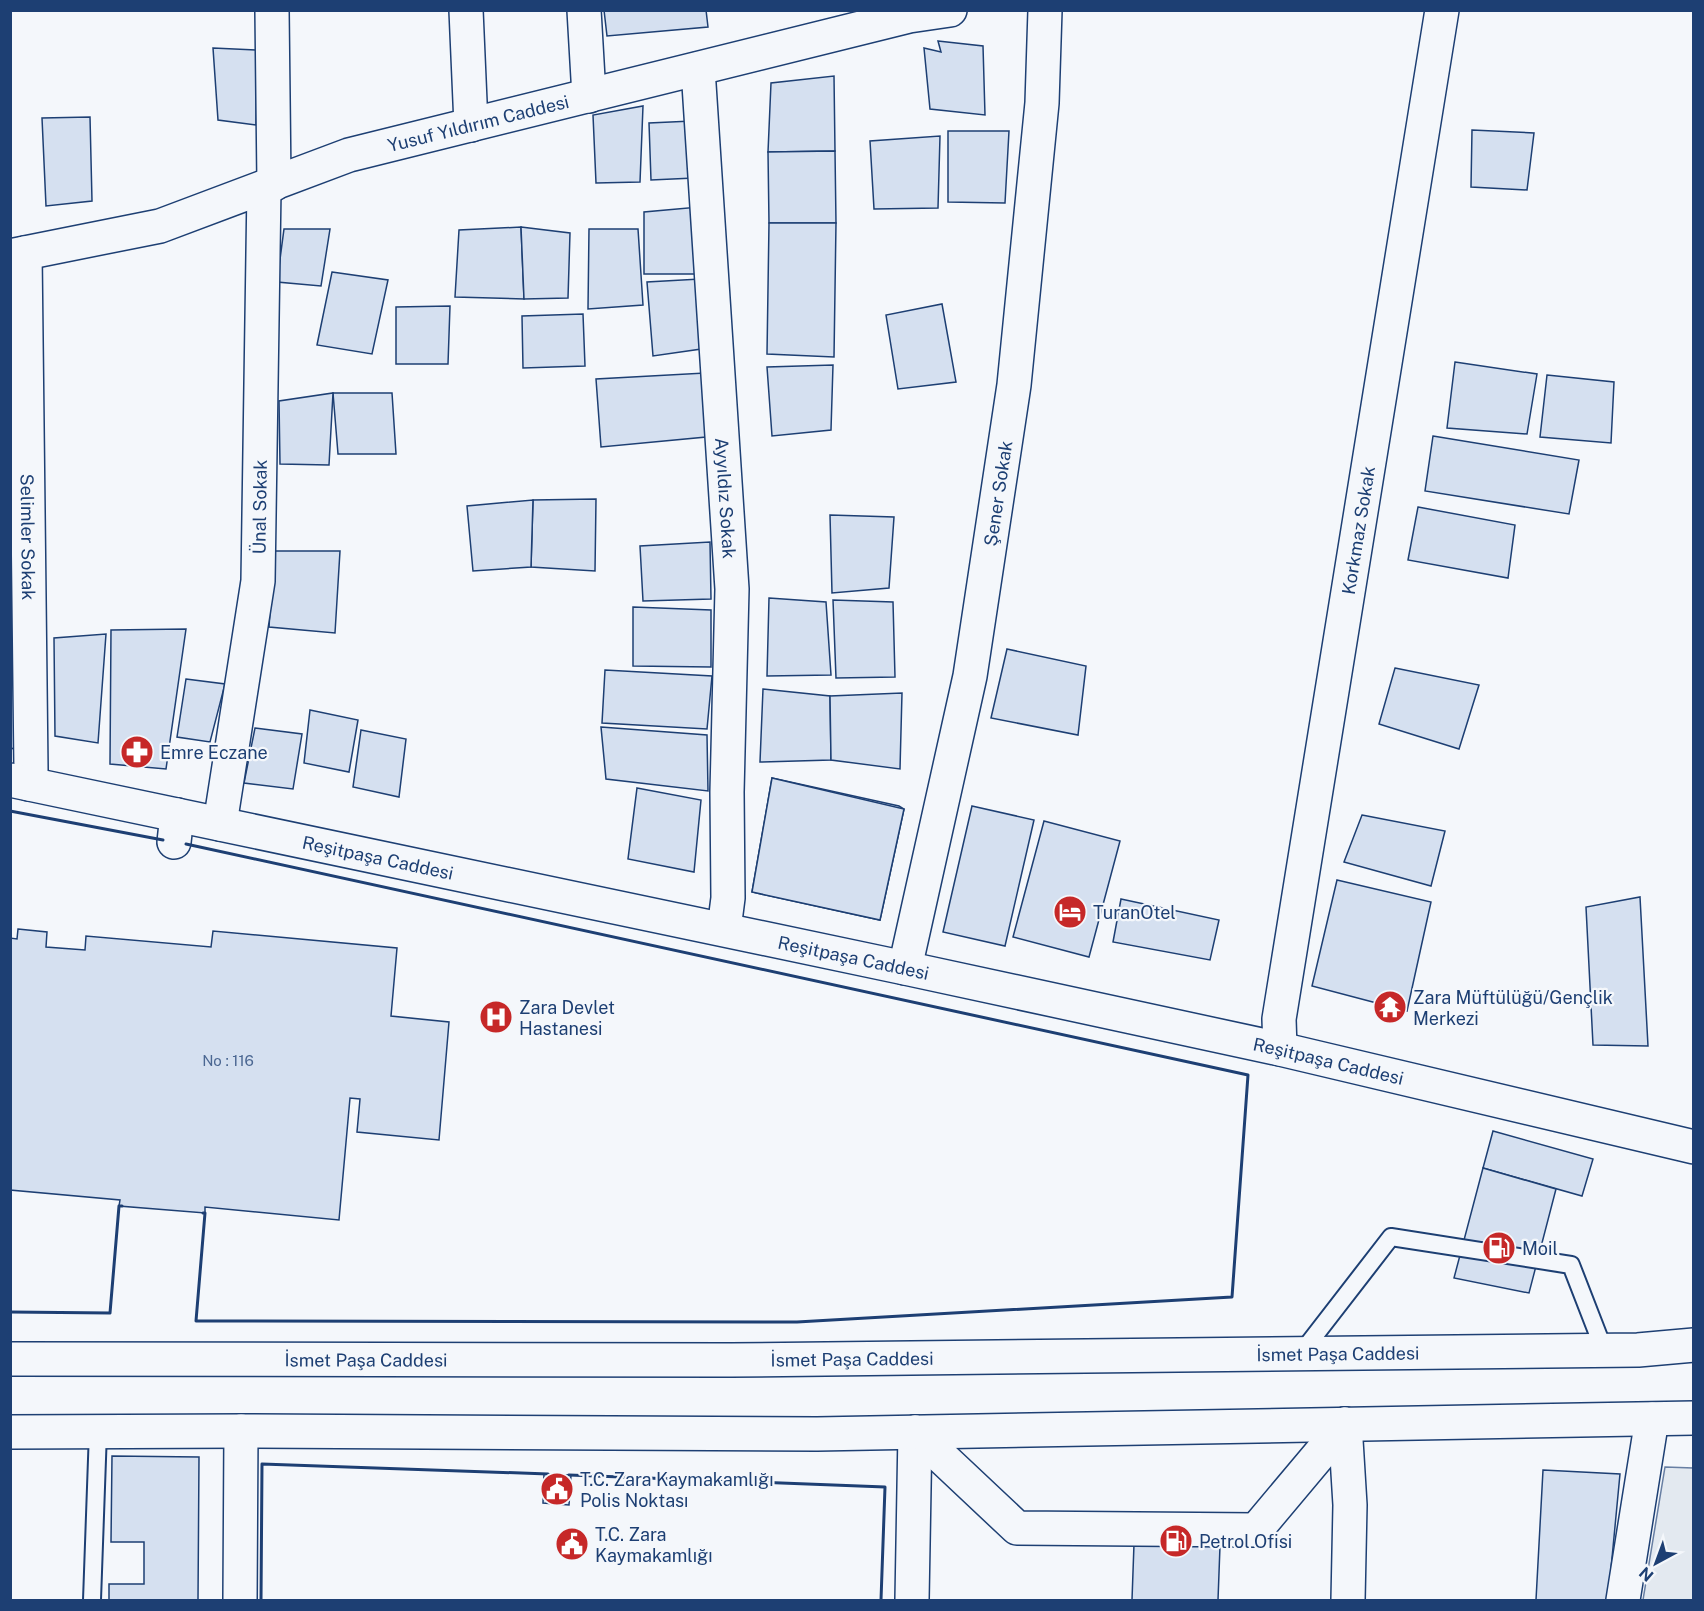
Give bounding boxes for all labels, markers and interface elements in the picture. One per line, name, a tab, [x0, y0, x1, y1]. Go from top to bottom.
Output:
street label: Yusuf Yıldırım Caddesi	[385, 90, 571, 156]
street label: Ayyıldız Sokak	[712, 437, 740, 559]
street label: Şener Sokak	[979, 439, 1016, 547]
street label: Ünal Sokak	[247, 459, 270, 555]
street label: Korkmaz Sokak	[1337, 465, 1379, 596]
street label: Selimler Sokak	[17, 474, 40, 600]
pharmacy icon: Emre Eczane	[119, 734, 155, 770]
place label: Emre Eczane	[160, 742, 268, 763]
street label: Reşitpaşa Caddesi	[300, 831, 456, 883]
hotel icon: TuranOtel	[1052, 894, 1088, 930]
place label: TuranOtel	[1093, 902, 1176, 923]
street label: Reşitpaşa Caddesi	[776, 931, 931, 983]
place label: Zara Müftülüğü/Gençlik Merkezi	[1413, 987, 1613, 1029]
temple icon: Zara Müftülüğü/Gençlik Merkezi	[1372, 989, 1408, 1025]
place label: Zara Devlet Hastanesi	[519, 997, 615, 1039]
hospital icon: Zara Devlet Hastanesi	[478, 999, 514, 1035]
street label: Reşitpaşa Caddesi	[1251, 1033, 1406, 1088]
house number: No : 116	[202, 1052, 254, 1069]
fuel station icon: Moil	[1481, 1230, 1517, 1266]
place label: Moil	[1522, 1238, 1558, 1259]
street label: İsmet Paşa Caddesi	[1256, 1342, 1420, 1365]
street label: İsmet Paşa Caddesi	[770, 1347, 934, 1370]
street label: İsmet Paşa Caddesi	[284, 1348, 448, 1370]
place label: T.C. Zara Kaymakamlığı Polis Noktası	[580, 1469, 774, 1511]
public building icon: T.C. Zara Kaymakamlığı Polis Noktası	[539, 1471, 575, 1507]
fuel station icon: Petrol Ofisi	[1158, 1523, 1194, 1559]
place label: T.C. Zara Kaymakamlığı	[595, 1524, 713, 1566]
public building icon: T.C. Zara Kaymakamlığı	[554, 1526, 590, 1562]
place label: Petrol Ofisi	[1199, 1531, 1292, 1552]
north arrow	[1626, 1533, 1686, 1593]
text: N	[1636, 1563, 1657, 1585]

